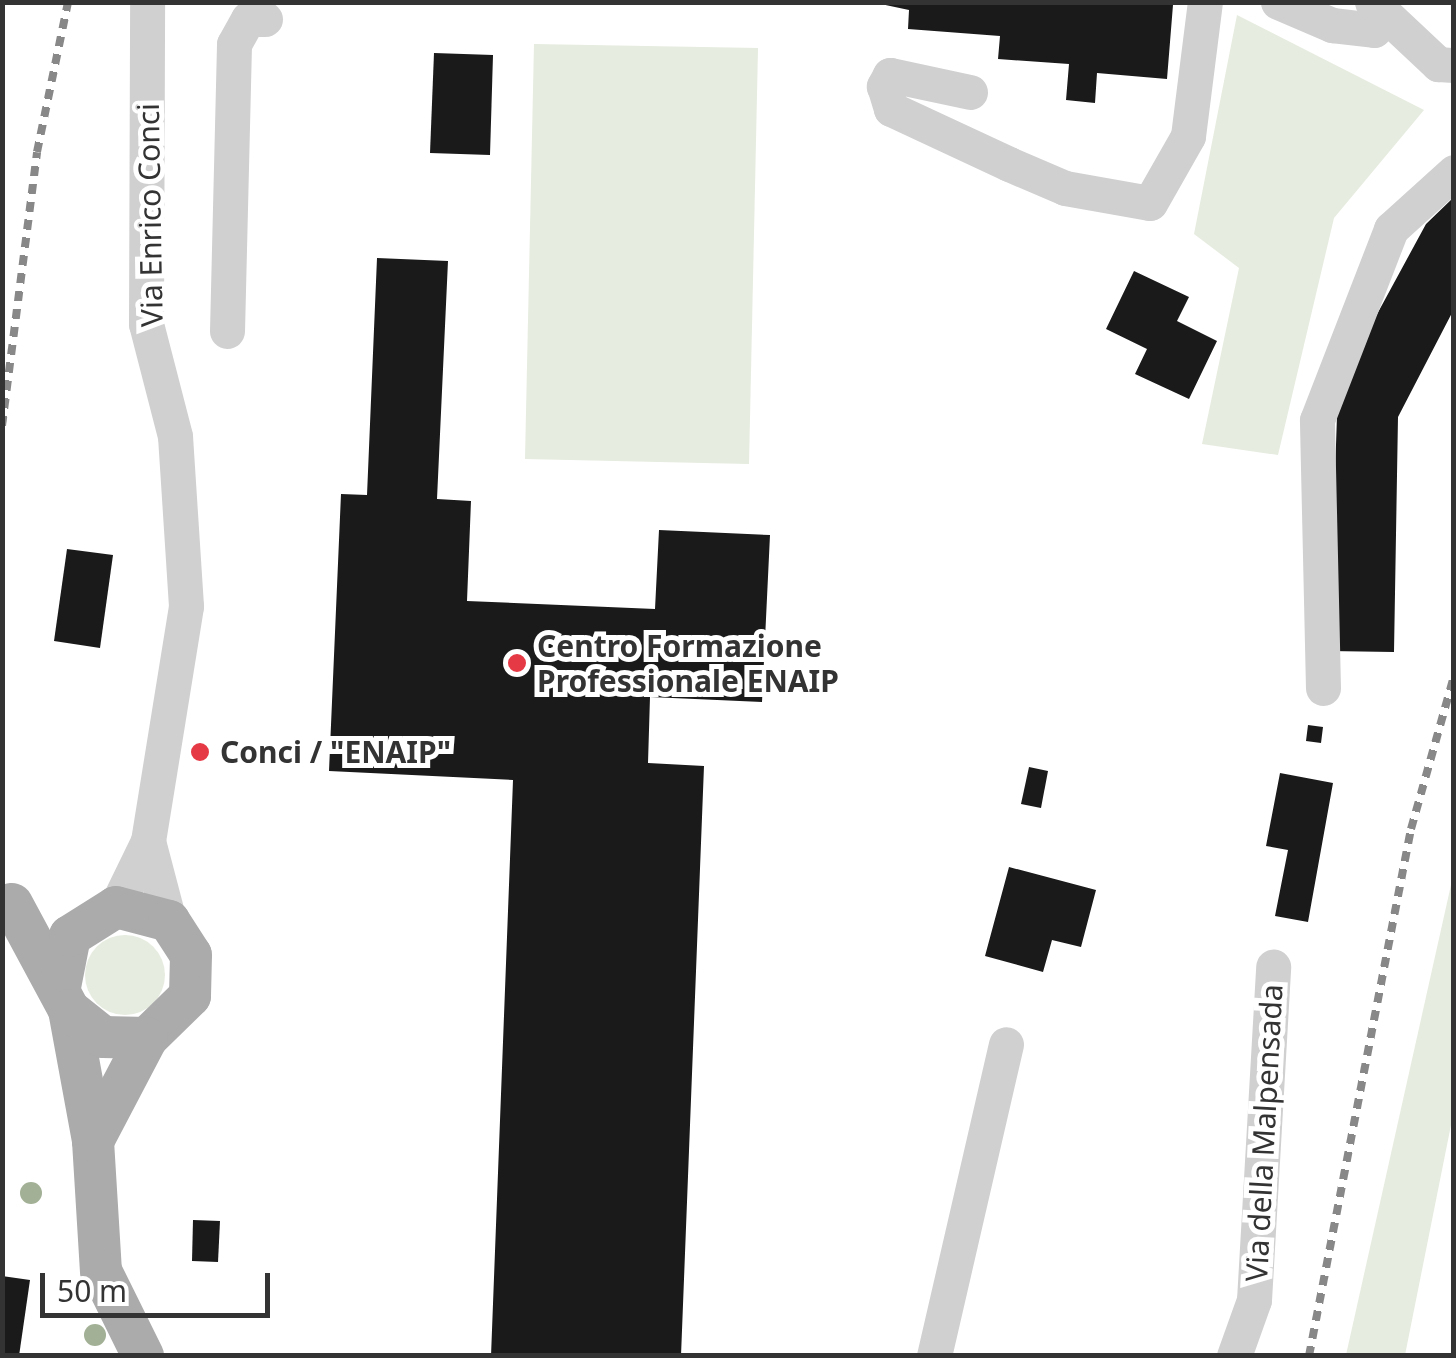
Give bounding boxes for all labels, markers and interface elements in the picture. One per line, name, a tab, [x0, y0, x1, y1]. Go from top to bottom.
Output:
street label: Via Enrico Conci	[130, 103, 170, 327]
place label: Centro Formazione Professionale ENAIP	[537, 628, 839, 698]
marker: Centro Formazione Professionale ENAIP	[506, 652, 528, 674]
place label: Conci / "ENAIP"	[220, 734, 451, 770]
marker: Conci / "ENAIP"	[189, 741, 211, 763]
street label: Via della Malpensada	[1238, 983, 1290, 1283]
scale bar	[45, 1253, 275, 1315]
text: 50 m	[57, 1270, 127, 1311]

